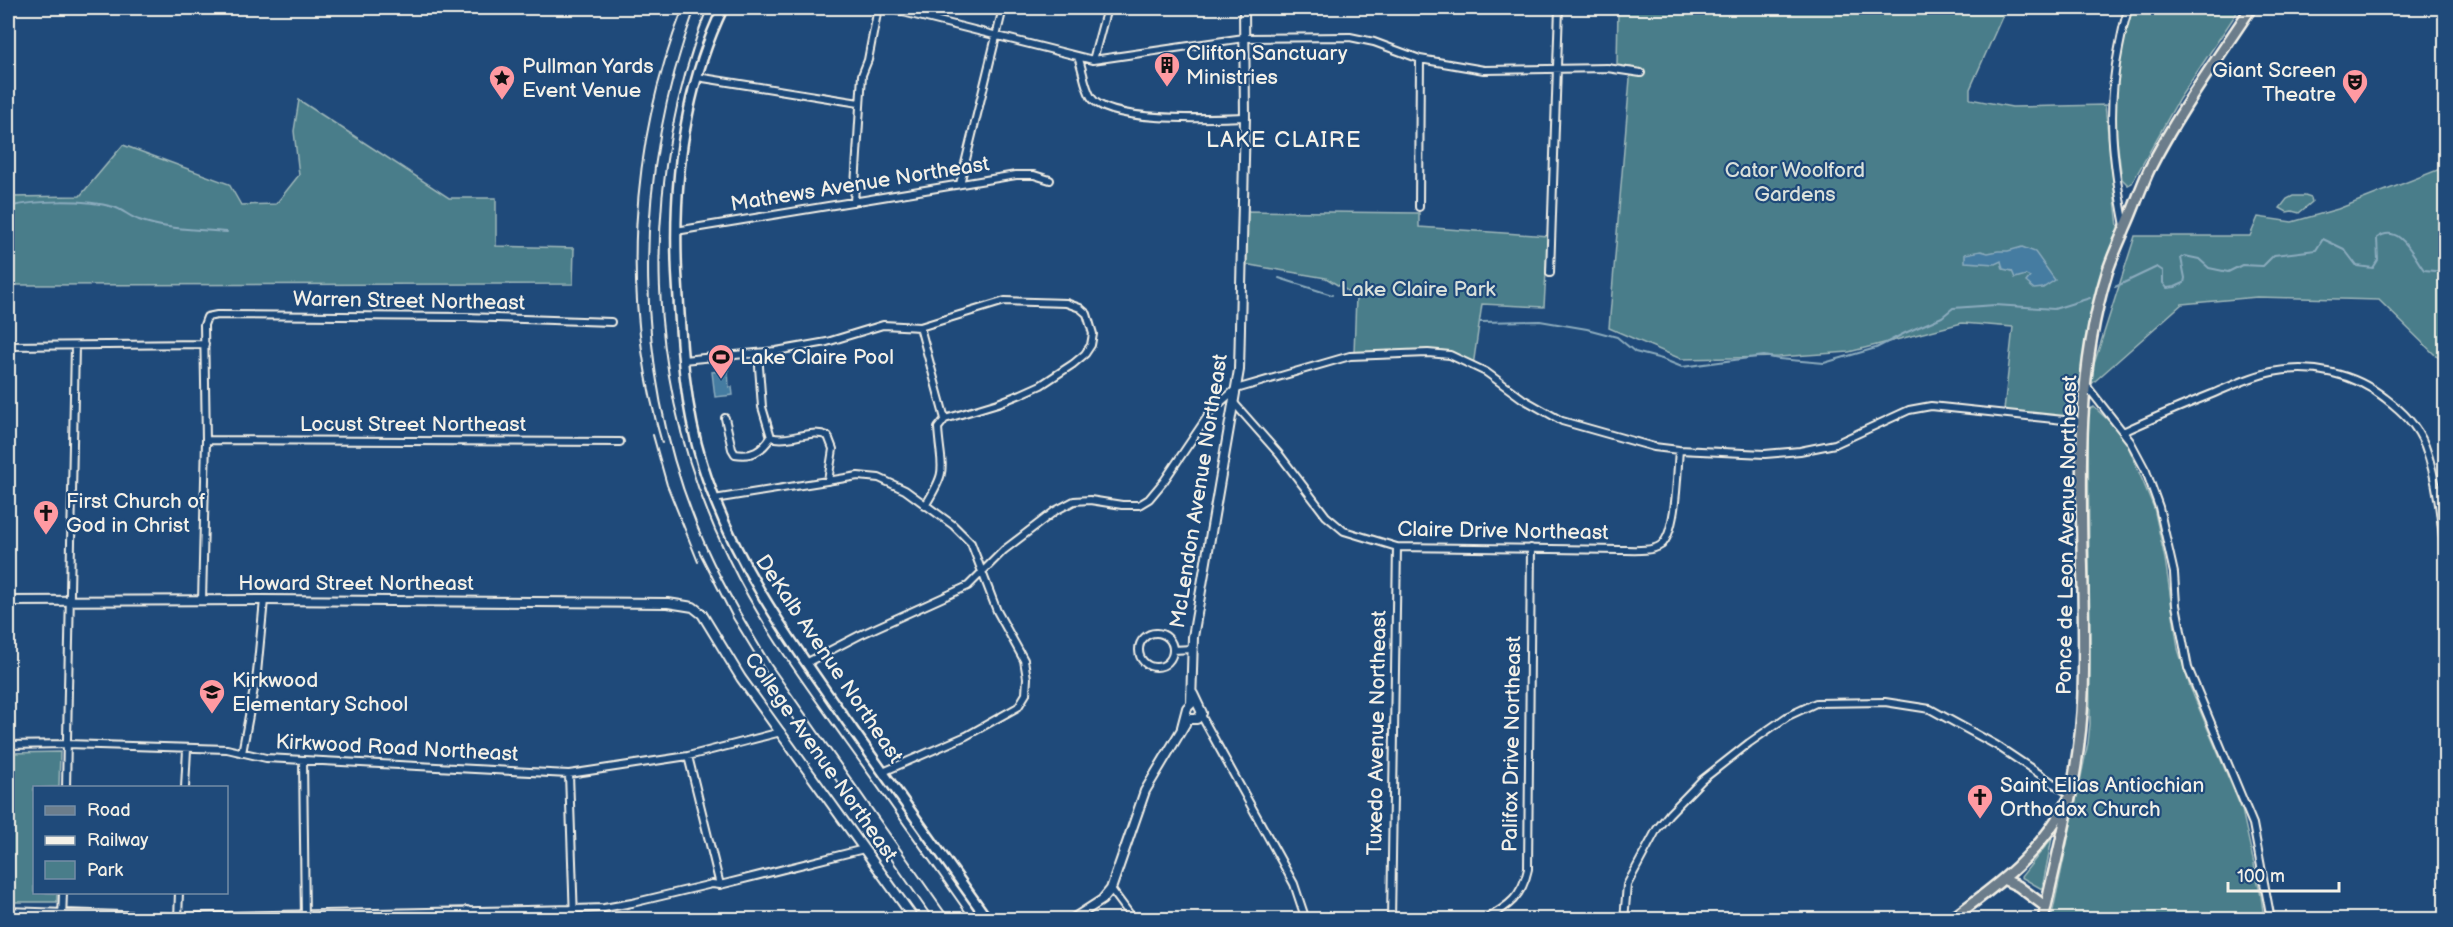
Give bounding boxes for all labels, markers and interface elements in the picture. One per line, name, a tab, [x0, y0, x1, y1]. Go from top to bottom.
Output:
place label: Clifton Sanctuary Ministries	[1186, 41, 1348, 90]
building icon: Clifton Sanctuary Ministries	[1152, 50, 1182, 88]
place label: Pullman Yards Event Venue	[522, 54, 654, 103]
place label: Giant Screen Theatre	[2212, 58, 2336, 107]
place icon: Pullman Yards Event Venue	[487, 63, 517, 101]
theatre icon: Giant Screen Theatre	[2340, 67, 2370, 105]
district label: LAKE CLAIRE	[1206, 127, 1362, 154]
street label: Mathews Avenue Northeast	[729, 151, 992, 217]
park label: Cator Woolford Gardens	[1725, 158, 1865, 207]
park label: Lake Claire Park	[1340, 277, 1496, 302]
street label: Warren Street Northeast	[293, 286, 526, 316]
sports icon: Lake Claire Pool	[706, 342, 736, 380]
place label: Lake Claire Pool	[740, 345, 894, 370]
street label: McLendon Avenue Northeast	[1165, 351, 1233, 630]
street label: Ponce de Leon Avenue Northeast	[2052, 374, 2082, 695]
street label: Locust Street Northeast	[300, 412, 527, 437]
place label: First Church of God in Christ	[66, 489, 206, 538]
church icon: First Church of God in Christ	[31, 498, 61, 536]
street label: Claire Drive Northeast	[1397, 517, 1609, 545]
street label: DeKalb Avenue Northeast	[750, 550, 908, 768]
street label: Howard Street Northeast	[238, 571, 474, 596]
street label: Tuxedo Avenue Northeast	[1362, 610, 1392, 856]
street label: Palifox Drive Northeast	[1498, 635, 1526, 852]
street label: College Avenue Northeast	[739, 648, 903, 867]
place label: Kirkwood Elementary School	[232, 668, 408, 717]
school or university icon: Kirkwood Elementary School	[197, 677, 227, 715]
street label: Kirkwood Road Northeast	[275, 729, 520, 767]
place label: Saint Elias Antiochian Orthodox Church	[2000, 773, 2204, 822]
church icon: Saint Elias Antiochian Orthodox Church	[1965, 782, 1995, 820]
legend	[33, 786, 228, 894]
text: Road	[87, 800, 131, 821]
text: Railway	[87, 830, 149, 851]
scale bar	[2228, 855, 2339, 893]
text: Park	[87, 860, 123, 881]
text: 100 m	[2237, 866, 2285, 887]

